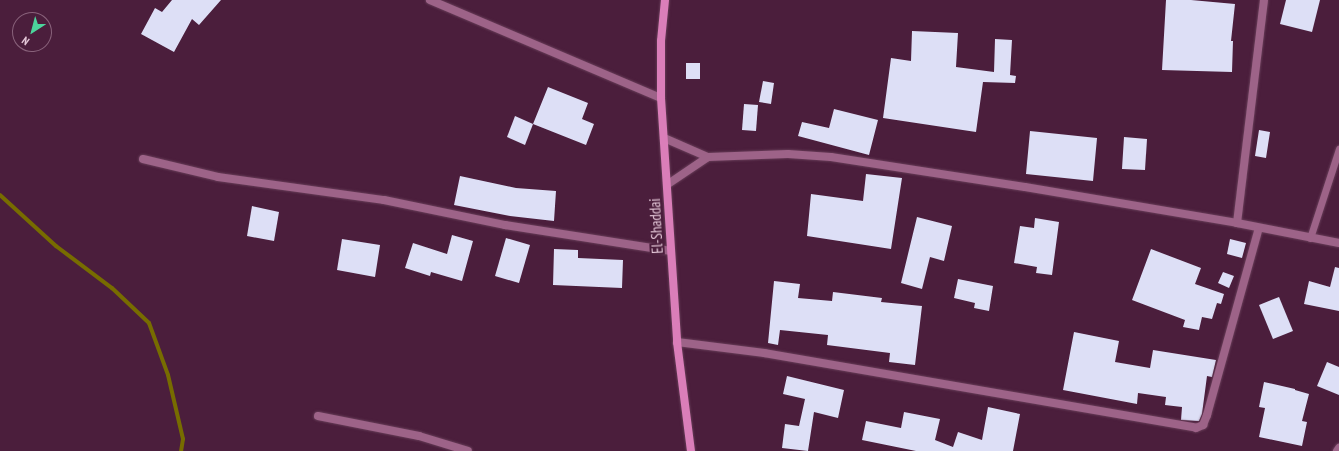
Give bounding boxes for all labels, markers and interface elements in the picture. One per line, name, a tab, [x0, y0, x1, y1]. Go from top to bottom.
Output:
north arrow	[12, 12, 52, 52]
text: N	[19, 33, 32, 48]
street label: El-Shaddai	[646, 198, 666, 254]

